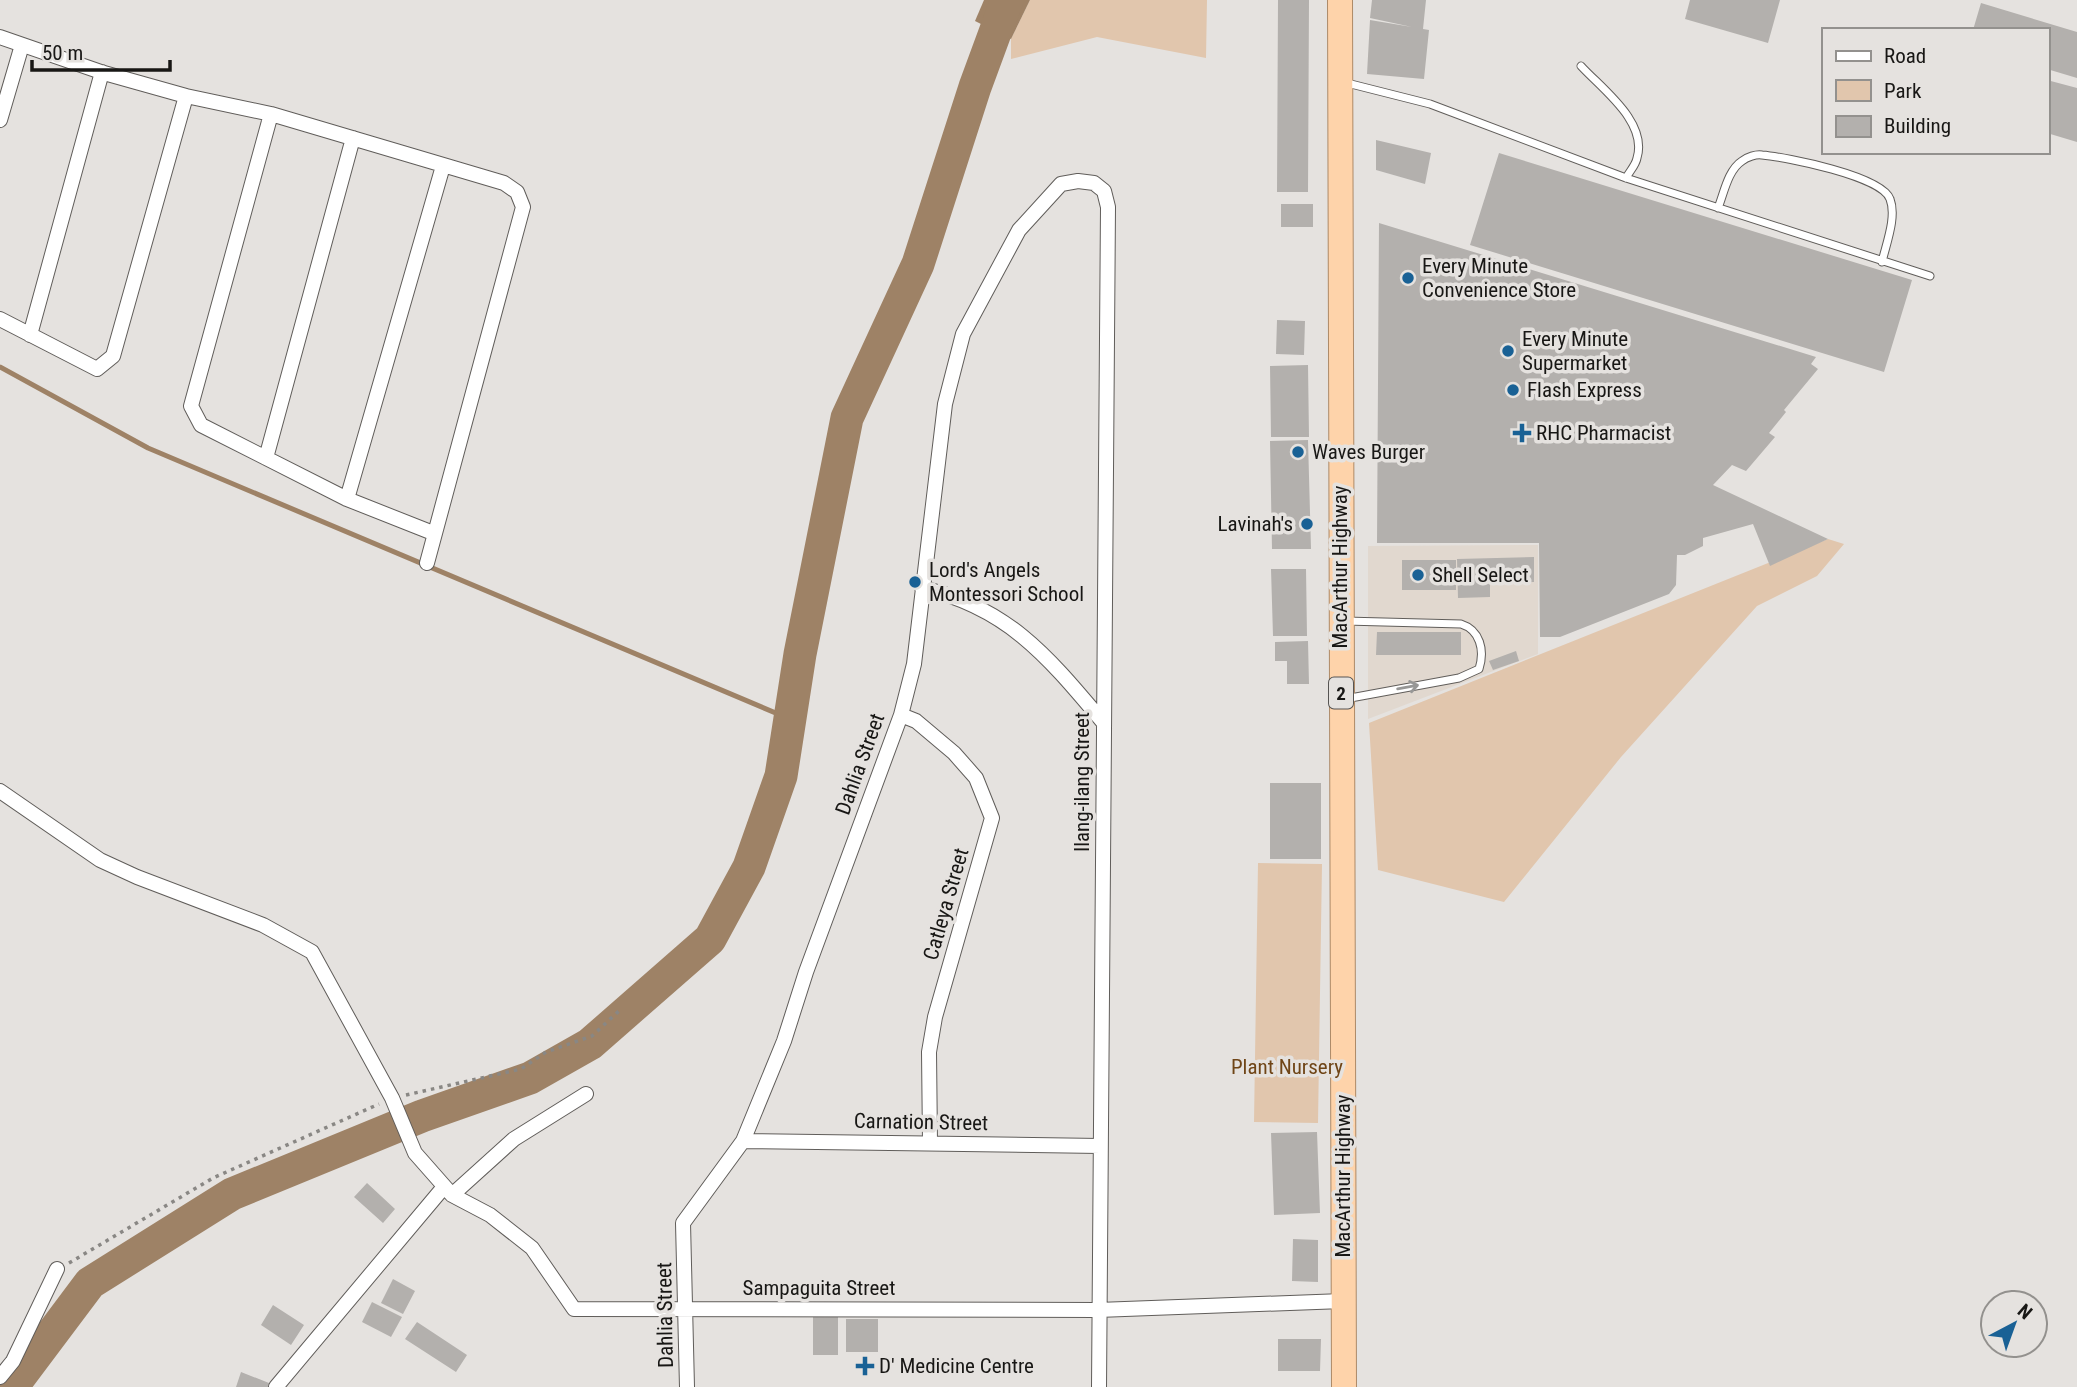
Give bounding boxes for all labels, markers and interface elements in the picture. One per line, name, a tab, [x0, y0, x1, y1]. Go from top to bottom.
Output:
scale bar	[32, 28, 170, 72]
legend	[1822, 28, 2049, 154]
text: 50 m	[42, 41, 83, 65]
text: Road	[1884, 44, 1926, 68]
text: Park	[1884, 79, 1922, 103]
text: Building	[1884, 114, 1951, 138]
place label: Every Minute Convenience Store	[1422, 254, 1576, 302]
marker: Every Minute Convenience Store	[1400, 270, 1416, 286]
place label: Every Minute Supermarket	[1522, 327, 1628, 375]
marker: Every Minute Supermarket	[1500, 343, 1516, 359]
place label: Flash Express	[1527, 378, 1642, 402]
marker: Flash Express	[1505, 382, 1521, 398]
place label: RHC Pharmacist	[1536, 421, 1671, 445]
marker: RHC Pharmacist	[1514, 425, 1530, 441]
place label: Waves Burger	[1312, 440, 1425, 464]
marker: Waves Burger	[1290, 444, 1306, 460]
street label: MacArthur Highway	[1328, 485, 1352, 649]
place label: Lavinah's	[1218, 512, 1293, 536]
marker: Lavinah's	[1299, 516, 1315, 532]
place label: Lord's Angels Montessori School	[929, 558, 1084, 606]
place label: Shell Select	[1432, 563, 1529, 587]
marker: Shell Select	[1410, 567, 1426, 583]
marker: Lord's Angels Montessori School	[907, 574, 923, 590]
road number: 2	[1329, 678, 1353, 708]
one-way arrow	[1396, 680, 1419, 694]
street label: Dahlia Street	[831, 710, 889, 818]
street label: Ilang-ilang Street	[1070, 712, 1094, 852]
street label: Catleya Street	[919, 845, 973, 963]
park label: Plant Nursery	[1231, 1055, 1343, 1079]
street label: MacArthur Highway	[1331, 1094, 1355, 1258]
street label: Carnation Street	[854, 1109, 988, 1135]
street label: Dahlia Street	[652, 1262, 678, 1368]
street label: Sampaguita Street	[743, 1276, 895, 1300]
north arrow	[1979, 1289, 2049, 1359]
text: N	[2013, 1299, 2037, 1324]
place label: D' Medicine Centre	[879, 1354, 1034, 1378]
marker: D' Medicine Centre	[857, 1358, 873, 1374]

